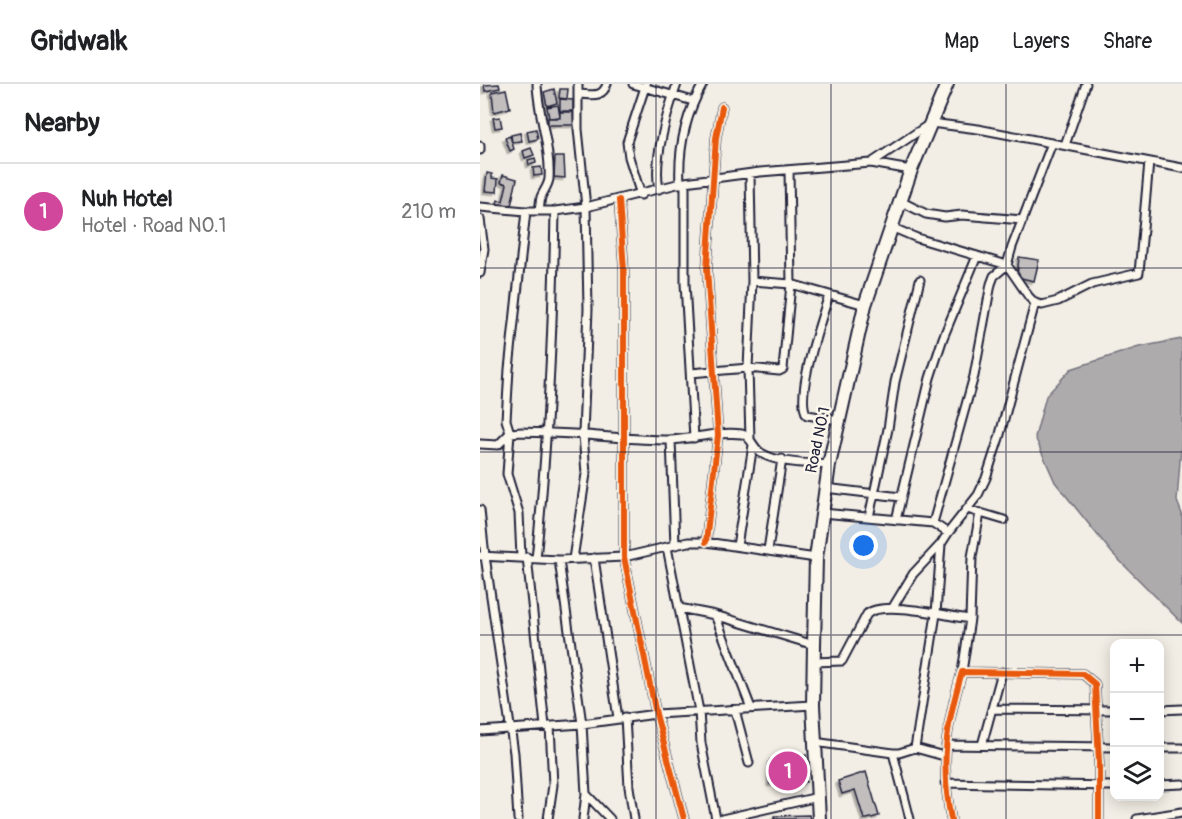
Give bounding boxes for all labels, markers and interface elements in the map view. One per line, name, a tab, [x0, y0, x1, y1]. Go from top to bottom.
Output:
text: Gridwalk	[30, 24, 128, 59]
text: Map	[944, 28, 979, 55]
text: Layers	[1012, 28, 1070, 55]
text: Share	[1103, 28, 1152, 55]
text: Nearby	[24, 107, 100, 139]
text: Nuh Hotel	[81, 185, 173, 213]
text: 1	[40, 199, 47, 224]
text: 210 m	[401, 199, 456, 224]
text: Hotel · Road NO.1	[81, 213, 226, 238]
street label: Road NO.1	[801, 405, 835, 475]
your location	[849, 531, 878, 560]
map controls	[1110, 639, 1164, 801]
button: +	[1110, 639, 1164, 693]
button: −	[1110, 693, 1164, 747]
button: layers	[1110, 747, 1164, 801]
pin: 1	[768, 748, 808, 794]

